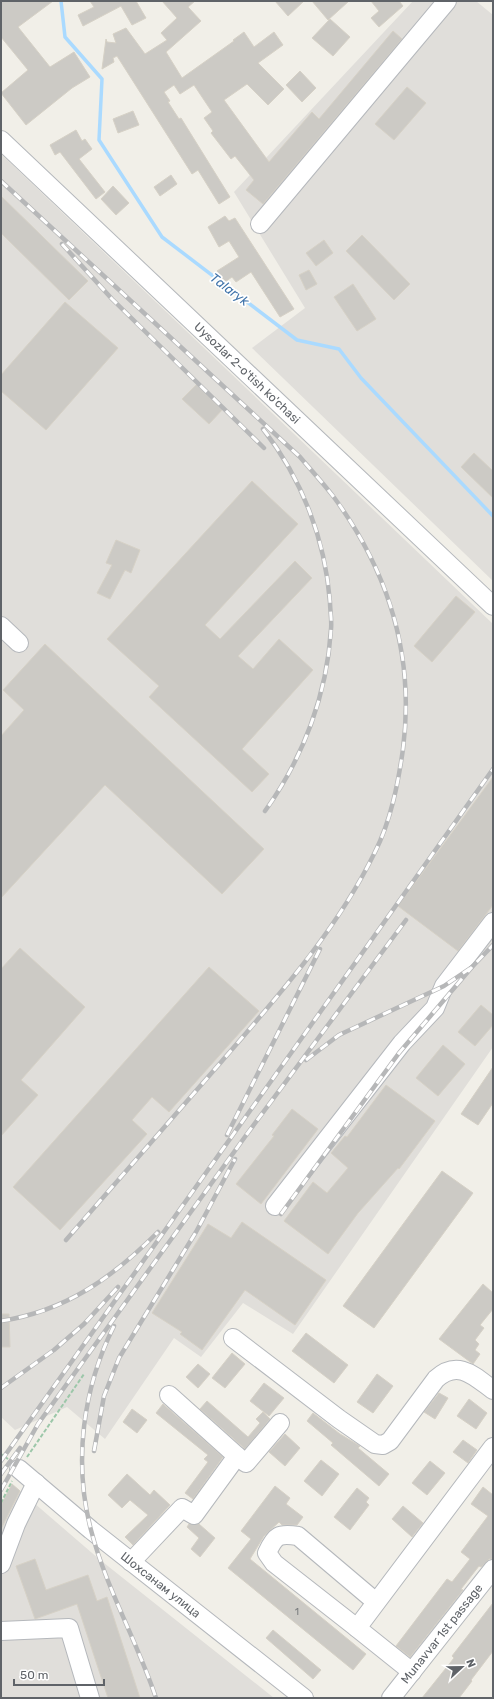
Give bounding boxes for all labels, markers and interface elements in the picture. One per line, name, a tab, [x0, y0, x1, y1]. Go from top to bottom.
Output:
water label: Talaryk	[207, 270, 252, 309]
street label: Uysozlar 2-o'tish ko'chasi	[191, 320, 303, 427]
street label: Шохсанам улица	[118, 1549, 203, 1621]
street label: Munavvar 1st passage	[398, 1581, 486, 1686]
house number: 1	[295, 1606, 299, 1618]
north arrow	[442, 1647, 482, 1687]
text: N	[463, 1657, 478, 1670]
scale bar	[14, 1661, 104, 1687]
text: 50 m	[20, 1668, 48, 1682]

